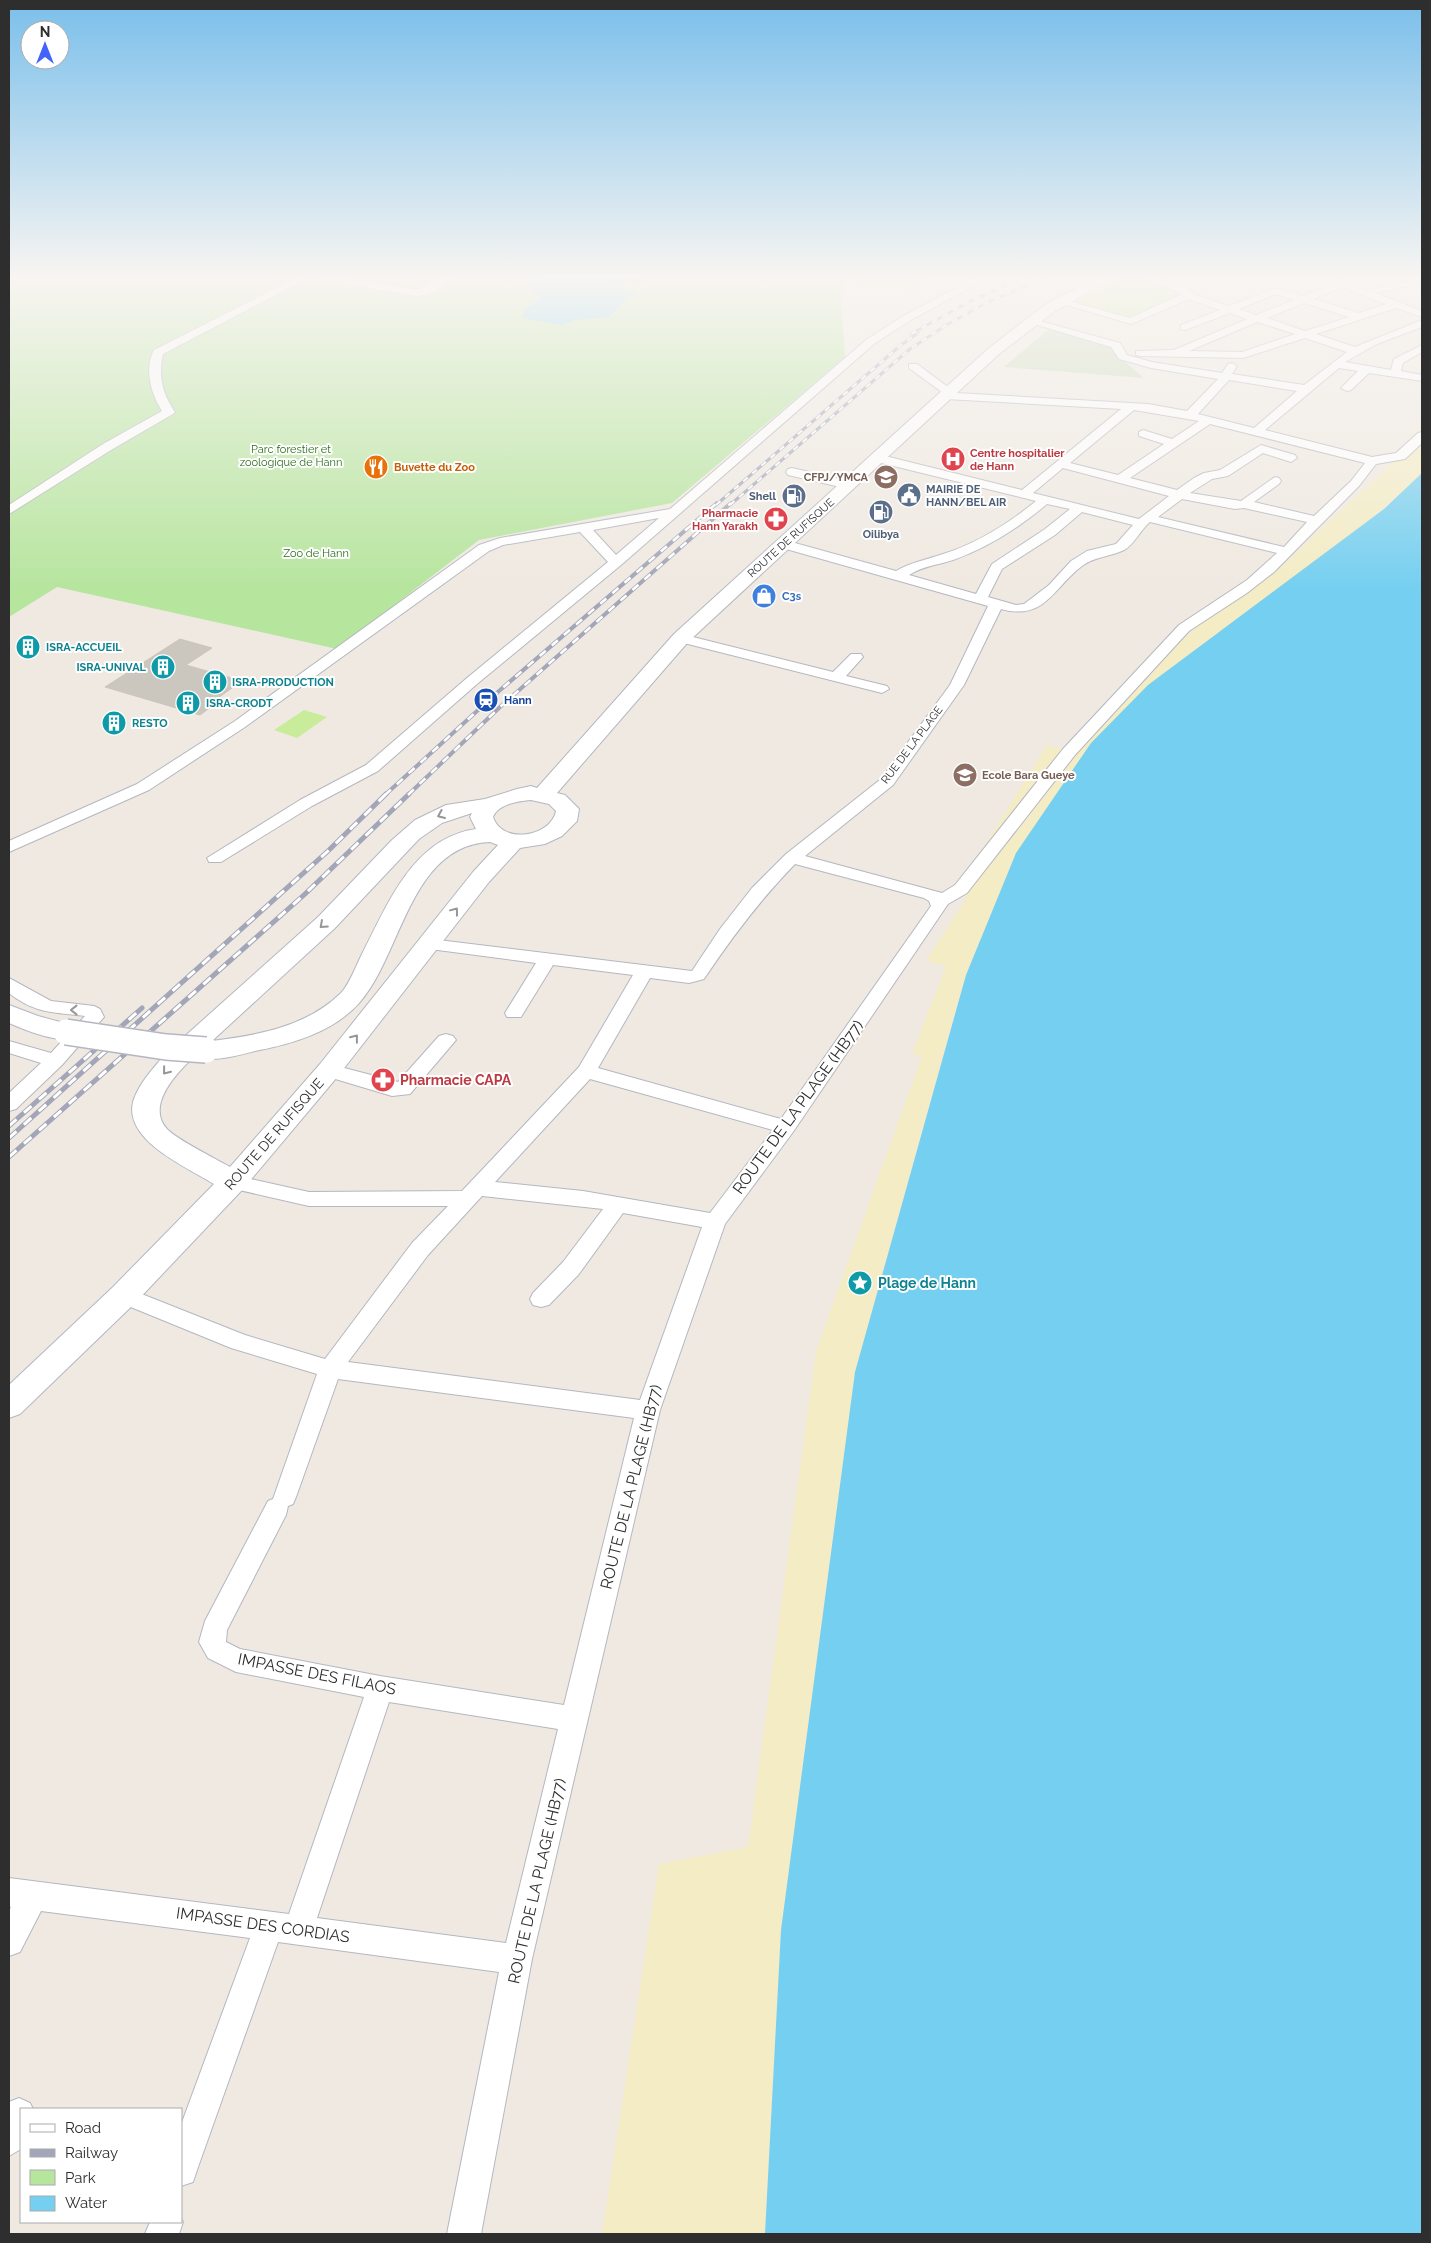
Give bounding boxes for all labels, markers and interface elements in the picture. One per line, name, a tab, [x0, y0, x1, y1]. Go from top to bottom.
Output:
north arrow	[20, 20, 70, 70]
text: N	[40, 24, 50, 40]
park label: Parc forestier et zoologique de Hann	[240, 443, 342, 469]
hospital icon: Centre hospitalier de Hann	[940, 446, 966, 472]
place label: Centre hospitalier de Hann	[970, 447, 1065, 473]
restaurant icon: Buvette du Zoo	[363, 454, 389, 480]
place label: Buvette du Zoo	[394, 461, 475, 474]
school or university icon: CFPJ/YMCA	[873, 464, 899, 490]
place label: CFPJ/YMCA	[804, 471, 869, 484]
public building icon: MAIRIE DE HANN/BEL AIR	[896, 482, 922, 508]
fuel station icon: Shell	[781, 483, 807, 509]
place label: MAIRIE DE HANN/BEL AIR	[926, 483, 1007, 509]
place label: Shell	[749, 490, 777, 503]
street label: ROUTE DE RUFISQUE	[745, 496, 837, 580]
fuel station icon: Oilibya	[868, 499, 894, 525]
pharmacy icon: Pharmacie Hann Yarakh	[763, 506, 789, 532]
place label: Pharmacie Hann Yarakh	[692, 507, 758, 533]
place label: Oilibya	[863, 528, 899, 541]
park label: Zoo de Hann	[283, 547, 349, 560]
shop icon: C3s	[751, 583, 777, 609]
place label: C3s	[782, 590, 802, 603]
building icon: ISRA-ACCUEIL	[15, 634, 41, 660]
place label: ISRA-ACCUEIL	[46, 641, 122, 654]
building icon: ISRA-UNIVAL	[150, 654, 176, 680]
place label: ISRA-UNIVAL	[76, 661, 147, 674]
building icon: ISRA-PRODUCTION	[202, 669, 228, 695]
place label: ISRA-PRODUCTION	[232, 676, 334, 689]
station icon: Hann	[473, 687, 499, 713]
building icon: ISRA-CRODT	[175, 690, 201, 716]
place label: Hann	[504, 694, 532, 707]
place label: ISRA-CRODT	[206, 697, 273, 710]
street label: RUE DE LA PLAGE	[879, 703, 946, 786]
building icon: RESTO	[101, 710, 127, 736]
place label: RESTO	[132, 717, 168, 730]
school or university icon: Ecole Bara Gueye	[952, 762, 978, 788]
place label: Ecole Bara Gueye	[982, 769, 1075, 782]
one-way arrow	[438, 809, 446, 819]
one-way arrow	[449, 907, 458, 917]
one-way arrow	[319, 919, 328, 928]
one-way arrow	[70, 1005, 78, 1015]
street label: ROUTE DE LA PLAGE (HB77)	[729, 1016, 867, 1198]
one-way arrow	[349, 1035, 358, 1044]
one-way arrow	[163, 1065, 171, 1074]
pharmacy icon: Pharmacie CAPA	[370, 1067, 396, 1093]
place label: Pharmacie CAPA	[400, 1072, 512, 1088]
street label: ROUTE DE RUFISQUE	[221, 1075, 327, 1193]
place icon: Plage de Hann	[847, 1270, 873, 1296]
place label: Plage de Hann	[878, 1275, 976, 1291]
street label: ROUTE DE LA PLAGE (HB77)	[596, 1383, 666, 1591]
street label: IMPASSE DES FILAOS	[236, 1649, 398, 1699]
street label: ROUTE DE LA PLAGE (HB77)	[504, 1776, 570, 1986]
street label: IMPASSE DES CORDIAS	[175, 1903, 351, 1947]
legend	[20, 2108, 182, 2223]
text: Road	[65, 2119, 101, 2137]
text: Railway	[65, 2144, 118, 2162]
text: Park	[65, 2169, 96, 2187]
text: Water	[65, 2194, 108, 2212]

